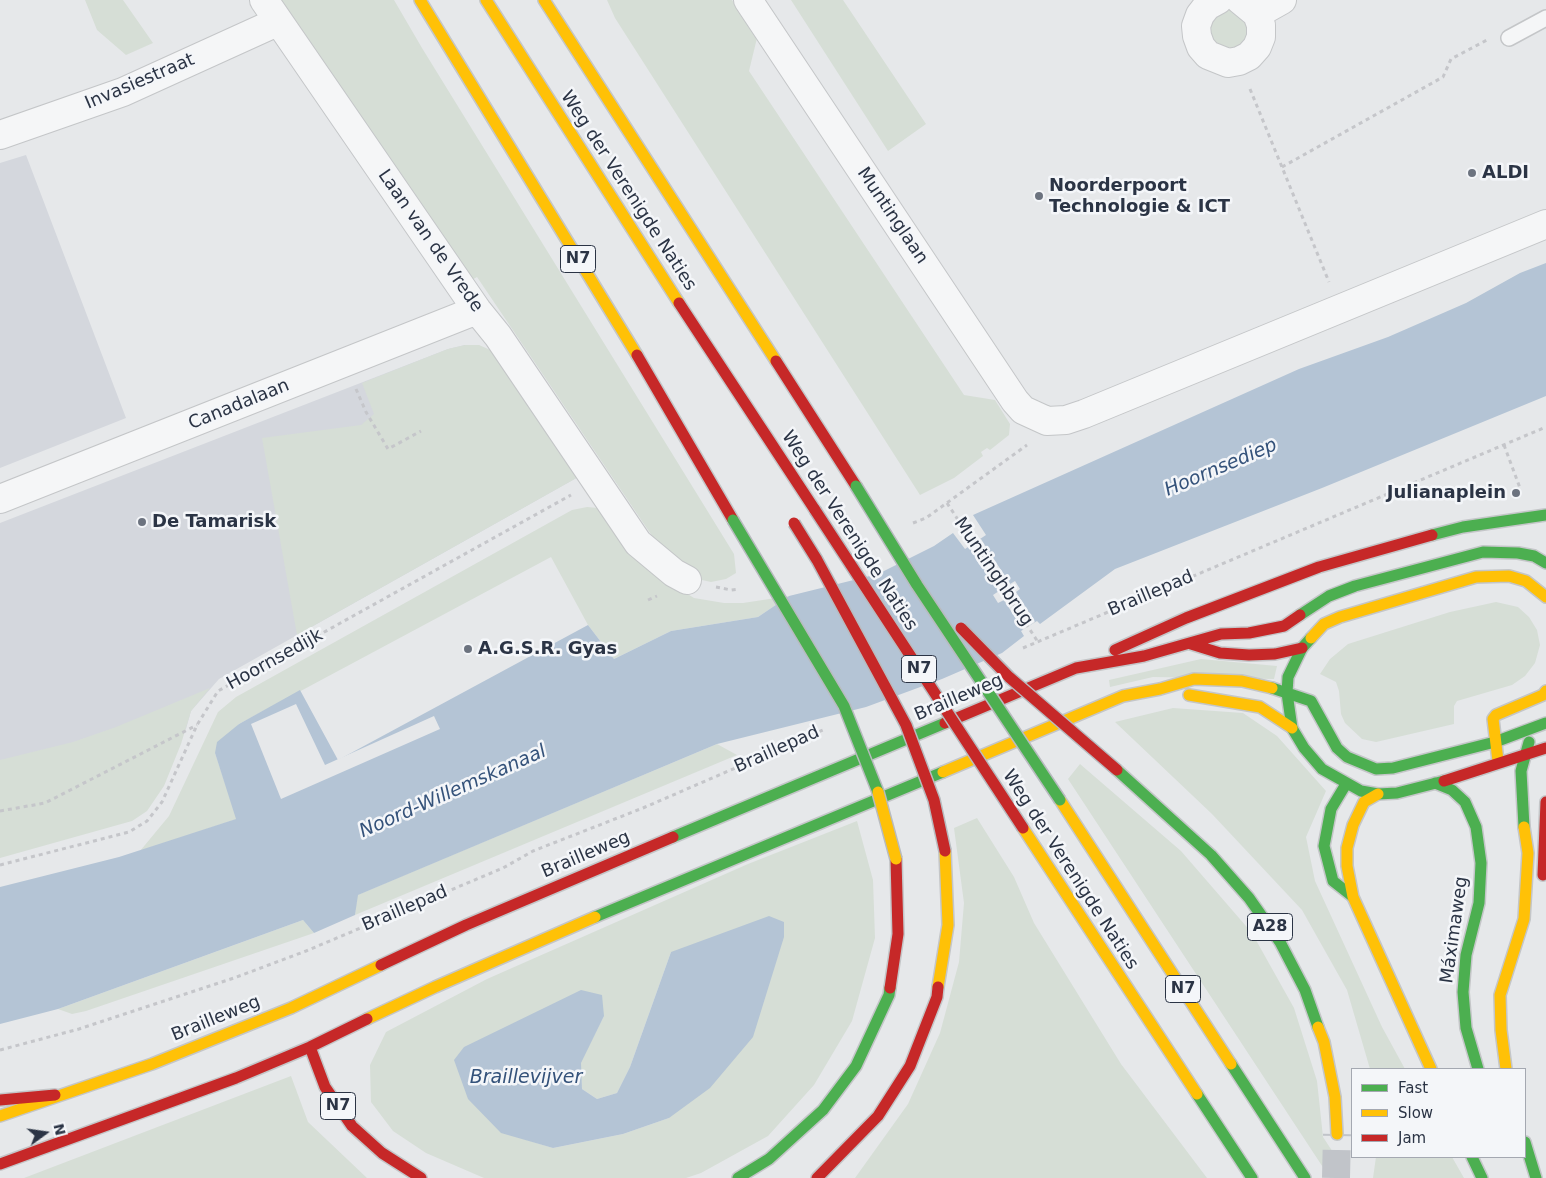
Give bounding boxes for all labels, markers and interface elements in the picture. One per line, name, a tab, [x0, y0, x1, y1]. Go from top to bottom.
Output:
street label: Invasiestraat	[82, 49, 198, 115]
street label: Weg der Verenigde Naties	[555, 87, 701, 295]
place label: ALDI	[1482, 162, 1529, 184]
street label: Muntinglaan	[852, 164, 932, 268]
street label: Laan van de Vrede	[373, 166, 487, 316]
marker: ALDI	[1466, 167, 1478, 179]
place label: Noorderpoort Technologie & ICT	[1049, 175, 1230, 218]
marker: Noorderpoort Technologie & ICT	[1033, 190, 1045, 202]
road number: N7	[560, 245, 596, 272]
street label: Canadalaan	[185, 375, 293, 435]
street label: Weg der Verenigde Naties	[776, 427, 922, 635]
water label: Hoornsediep	[1161, 434, 1281, 502]
place label: Julianaplein	[1387, 482, 1506, 504]
marker: Julianaplein	[1510, 487, 1522, 499]
place label: De Tamarisk	[152, 511, 276, 533]
street label: Muntinghbrug	[949, 514, 1037, 630]
marker: De Tamarisk	[136, 516, 148, 528]
street label: Braillepad	[1105, 566, 1197, 622]
street label: Hoornsedijk	[223, 625, 327, 695]
place label: A.G.S.R. Gyas	[478, 638, 617, 660]
marker: A.G.S.R. Gyas	[462, 643, 474, 655]
road number: N7	[902, 656, 936, 682]
street label: Brailleweg	[911, 670, 1007, 726]
street label: Braillepad	[731, 722, 823, 778]
water label: Noord-Willemskanaal	[356, 741, 550, 843]
street label: Weg der Verenigde Naties	[997, 766, 1143, 974]
street label: Brailleweg	[538, 827, 634, 883]
street label: Máximaweg	[1437, 875, 1473, 985]
street label: Braillepad	[359, 881, 451, 937]
road number: A28	[1248, 914, 1292, 940]
road number: N7	[1166, 976, 1200, 1002]
street label: Brailleweg	[168, 991, 264, 1047]
water label: Braillevijver	[470, 1067, 582, 1089]
legend	[1351, 1068, 1526, 1158]
text: Fast	[1398, 1079, 1428, 1097]
road number: N7	[320, 1092, 356, 1120]
text: Slow	[1398, 1104, 1433, 1122]
north arrow	[20, 1108, 70, 1158]
text: N	[50, 1122, 69, 1137]
text: Jam	[1398, 1129, 1426, 1147]

